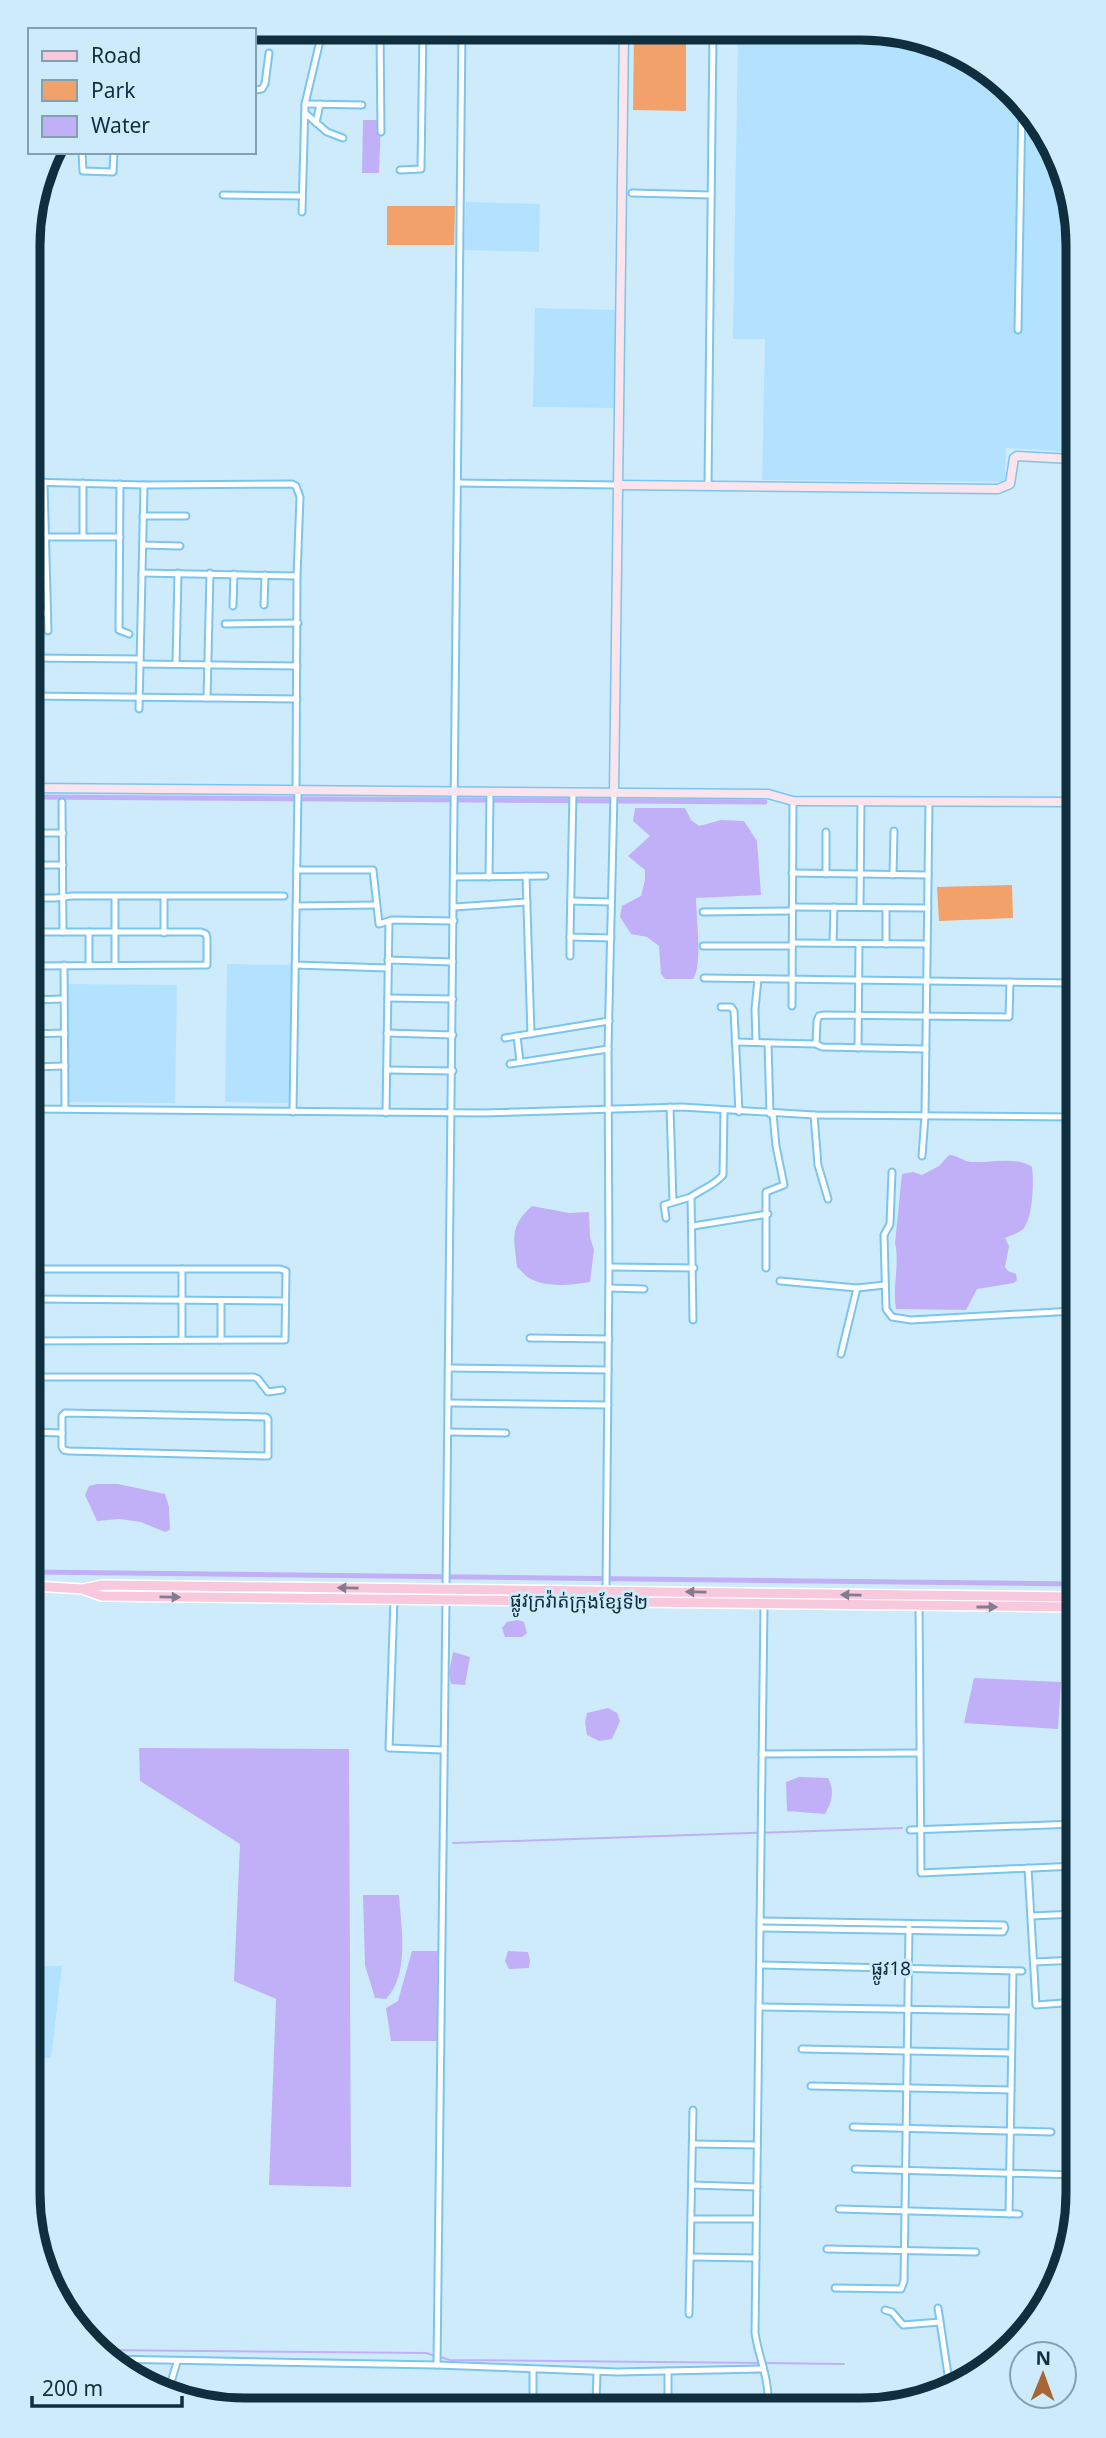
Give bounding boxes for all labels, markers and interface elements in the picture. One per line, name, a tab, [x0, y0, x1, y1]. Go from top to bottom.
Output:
legend	[28, 28, 256, 154]
text: Road	[91, 41, 141, 69]
text: Park	[91, 76, 136, 104]
text: Water	[91, 111, 150, 139]
one-way arrow	[337, 1583, 359, 1594]
street label: ផ្លូវក្រវ៉ាត់ក្រុងខ្សែទី២	[510, 1587, 648, 1620]
one-way arrow	[685, 1587, 707, 1598]
one-way arrow	[840, 1589, 862, 1600]
one-way arrow	[160, 1591, 182, 1603]
one-way arrow	[977, 1601, 999, 1612]
street label: ផ្លូវ18	[871, 1955, 911, 1986]
north arrow	[1008, 2340, 1078, 2410]
text: N	[1035, 2345, 1051, 2371]
scale bar	[32, 2364, 182, 2408]
text: 200 m	[42, 2374, 103, 2402]

